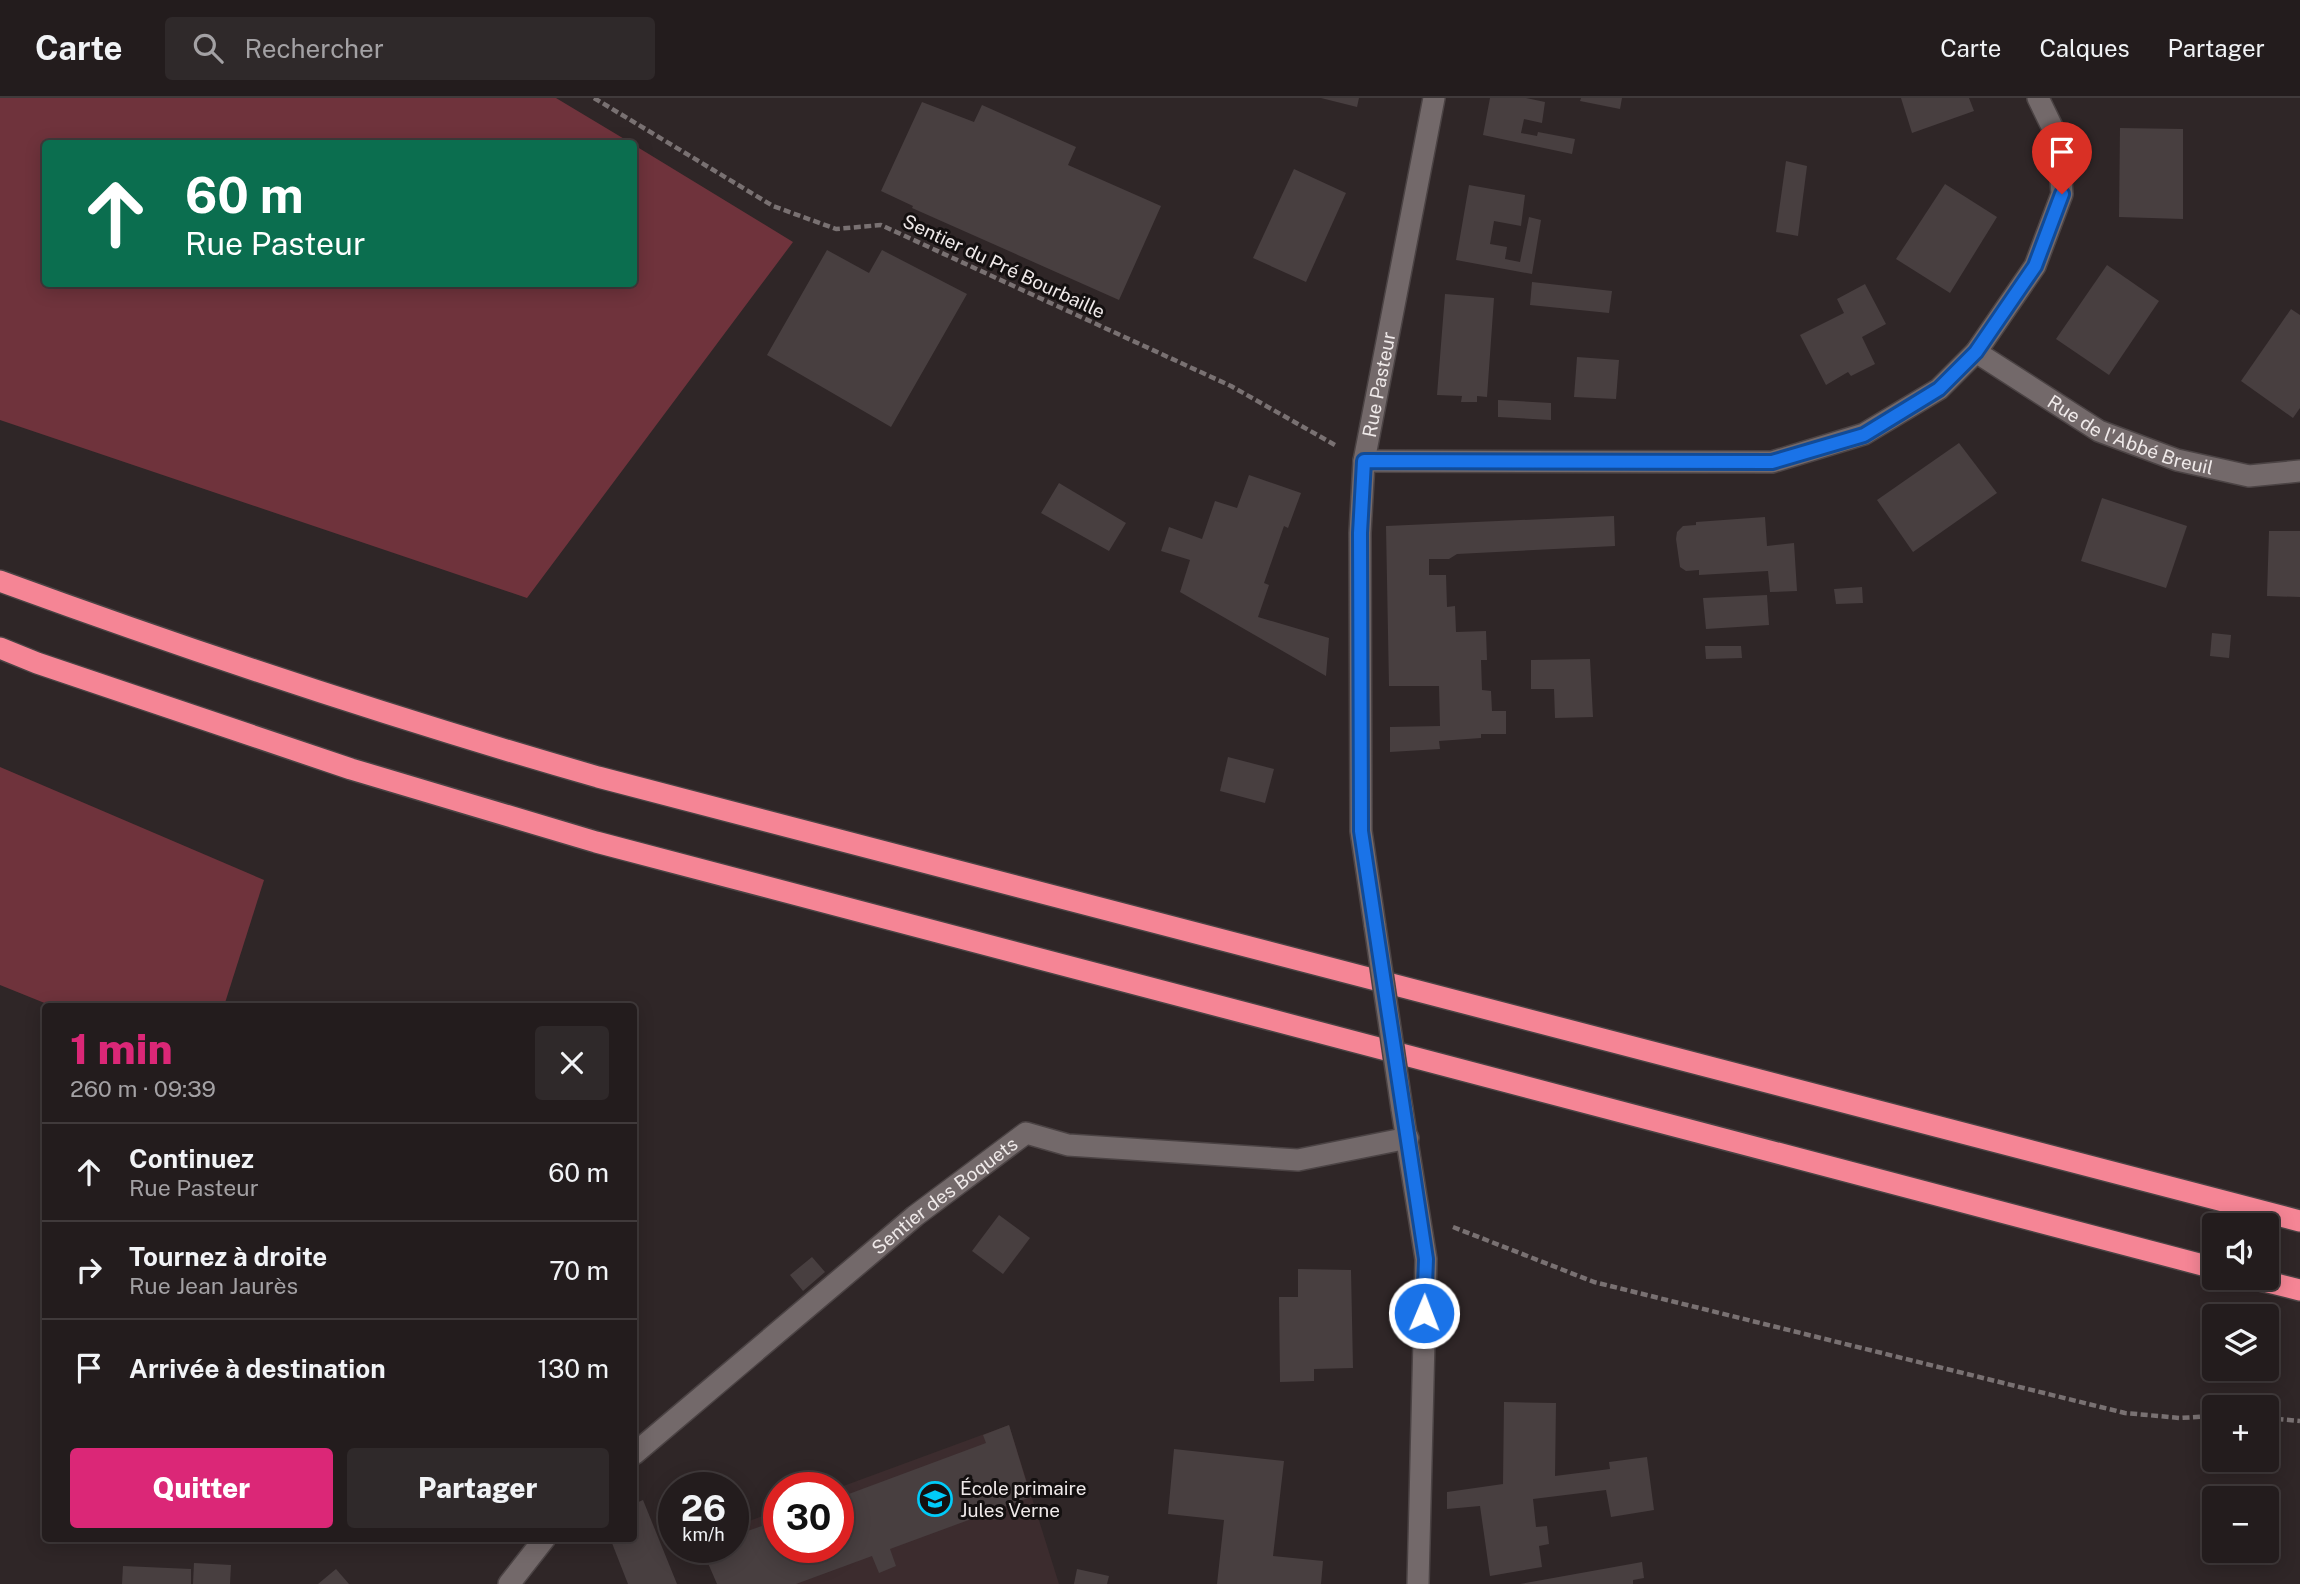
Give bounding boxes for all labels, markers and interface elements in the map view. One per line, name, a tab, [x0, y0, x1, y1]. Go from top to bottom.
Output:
search box	[165, 17, 655, 80]
text: Carte	[35, 29, 123, 67]
icon: search	[189, 29, 227, 67]
text: Rechercher	[245, 33, 384, 64]
text: Carte	[1940, 34, 2001, 62]
text: Calques	[2039, 34, 2130, 62]
text: Partager	[2168, 34, 2265, 62]
pin	[2032, 122, 2092, 194]
icon: arrive	[2043, 133, 2081, 171]
text: 60 m	[185, 166, 304, 224]
icon: ahead	[70, 168, 161, 259]
street label: Sentier du Pré Bourbaille	[899, 209, 1109, 323]
text: Rue Pasteur	[185, 225, 365, 262]
street label: Rue Pasteur	[1358, 330, 1400, 439]
street label: Rue de l'Abbé Breuil	[2044, 390, 2216, 479]
text: 1 min	[70, 1024, 173, 1073]
button: close	[535, 1026, 609, 1100]
text: 260 m · 09:39	[70, 1075, 216, 1102]
street label: Sentier des Boquets	[867, 1132, 1022, 1259]
text: Continuez	[129, 1143, 254, 1174]
icon: ahead	[70, 1153, 108, 1191]
text: 60 m	[548, 1157, 609, 1188]
text: Rue Pasteur	[129, 1174, 259, 1201]
map controls	[2202, 1213, 2279, 1563]
button: sound	[2202, 1213, 2279, 1290]
text: Tournez à droite	[129, 1241, 327, 1272]
icon: right	[70, 1251, 108, 1289]
text: 70 m	[549, 1255, 609, 1286]
text: Rue Jean Jaurès	[129, 1272, 298, 1299]
position arrow	[1387, 1276, 1461, 1350]
button: layers	[2202, 1304, 2279, 1381]
icon: arrive	[70, 1349, 108, 1387]
text: Arrivée à destination	[129, 1353, 386, 1384]
text: 130 m	[537, 1353, 609, 1384]
button: +	[2202, 1395, 2279, 1472]
button: Quitter	[70, 1448, 333, 1528]
button: Partager	[347, 1448, 609, 1528]
speed limit sign: 30	[763, 1472, 854, 1563]
place label: École primaire Jules Verne	[960, 1477, 1087, 1521]
school or university icon: École primaire Jules Verne	[916, 1480, 954, 1518]
button: −	[2202, 1486, 2279, 1563]
text: 26	[681, 1488, 726, 1529]
text: km/h	[682, 1524, 725, 1545]

